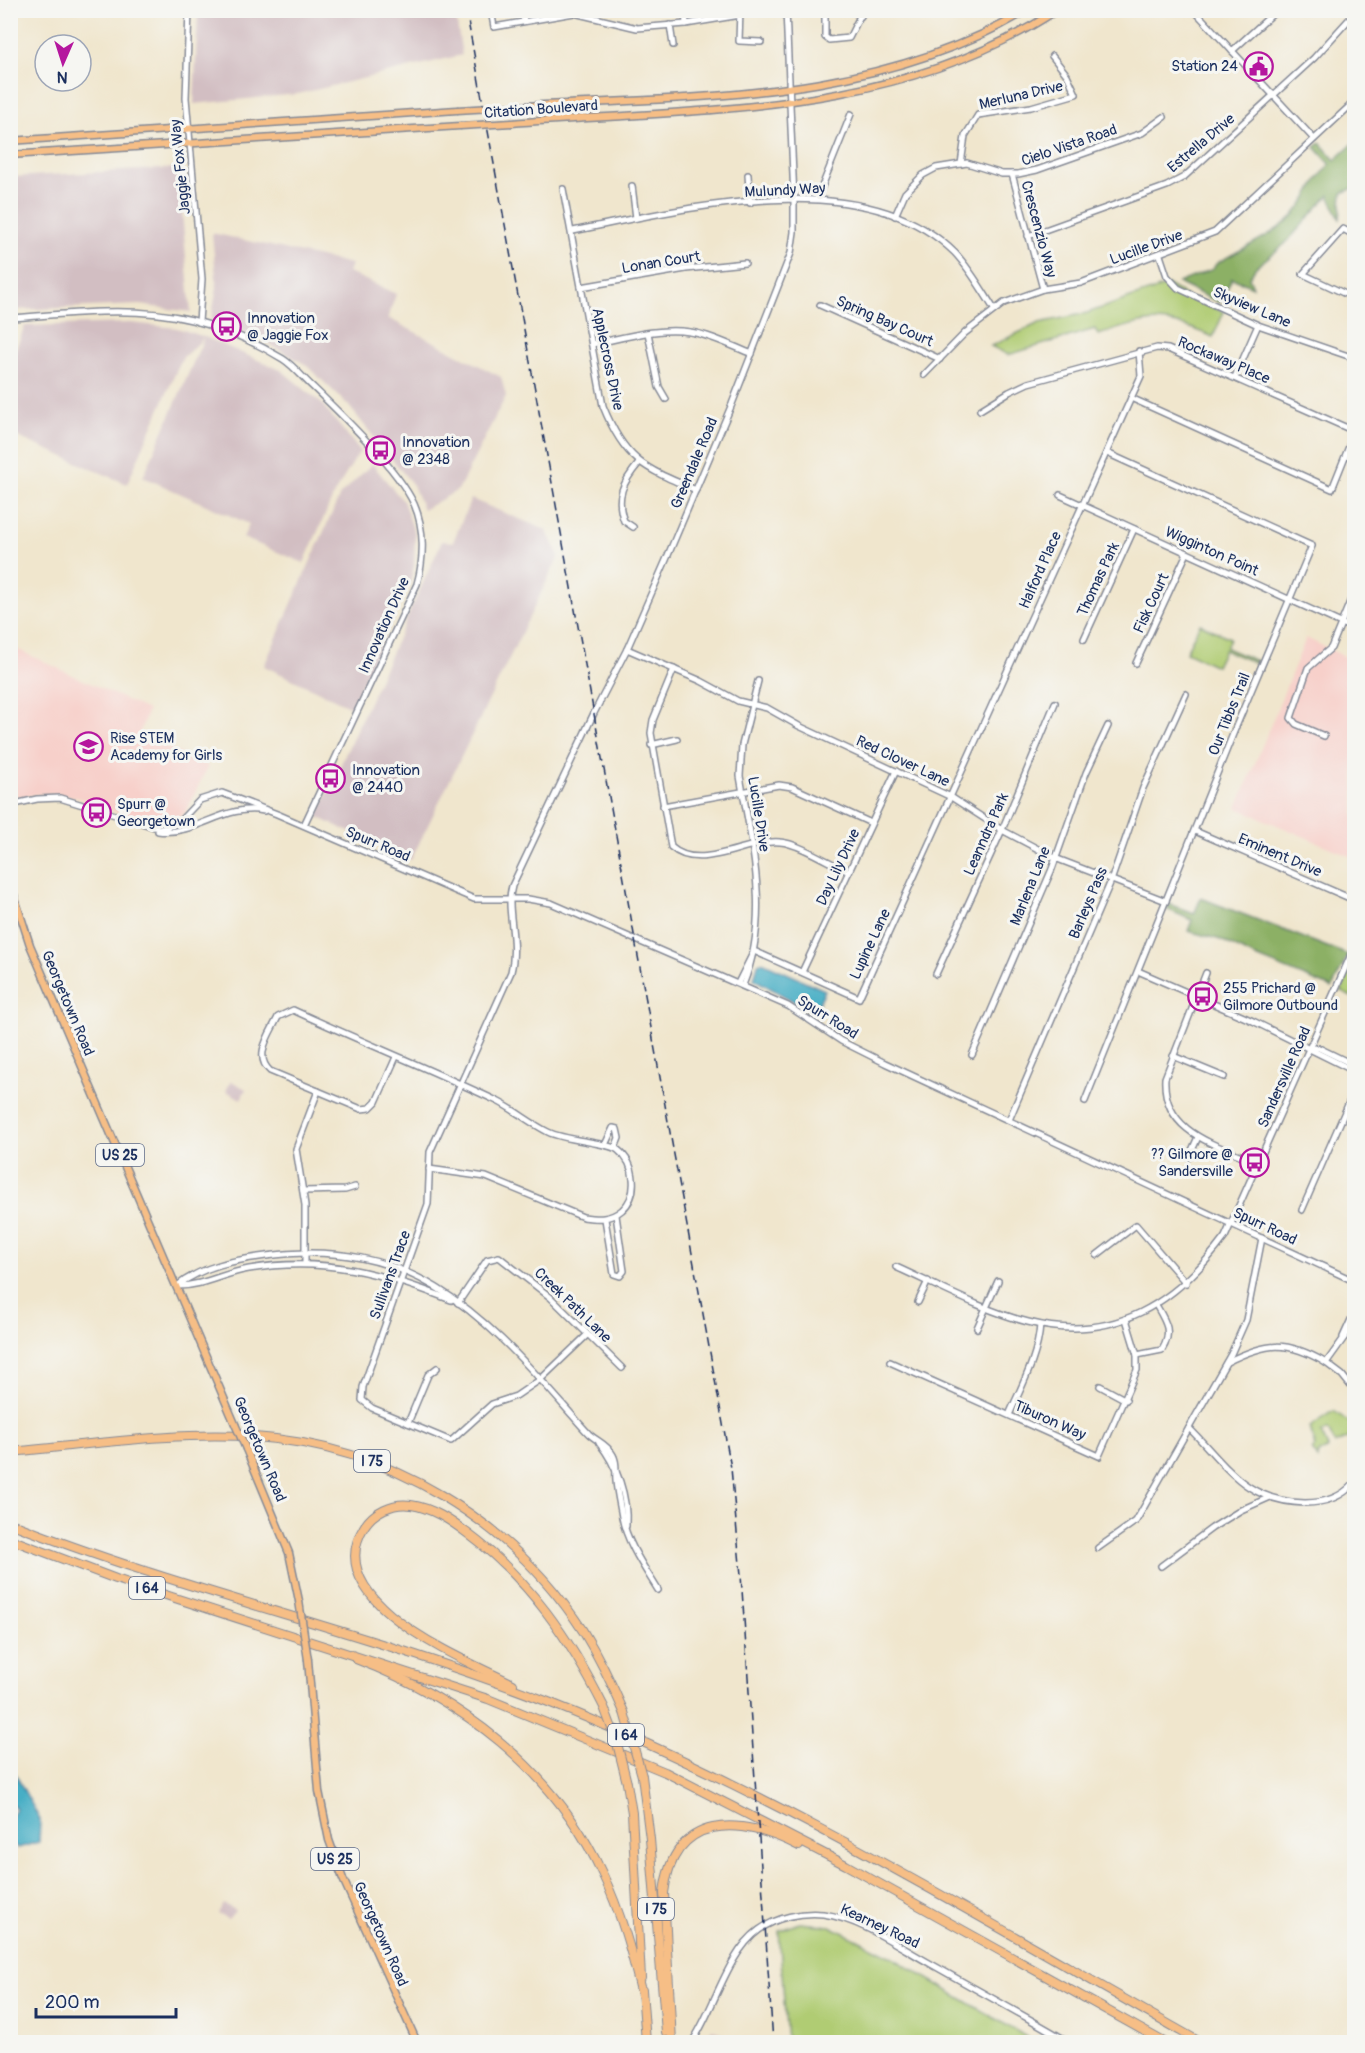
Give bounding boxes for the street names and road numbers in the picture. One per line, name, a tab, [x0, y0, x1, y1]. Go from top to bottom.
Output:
street label: Merluna Drive	[977, 76, 1065, 114]
street label: Citation Boulevard	[483, 96, 599, 123]
street label: Estrella Drive	[1164, 109, 1239, 177]
street label: Jaggie Fox Way	[166, 118, 195, 216]
street label: Cielo Vista Road	[1019, 120, 1119, 171]
street label: Mulundy Way	[744, 179, 827, 202]
street label: Crescenzio Way	[1016, 179, 1061, 280]
street label: Lucille Drive	[1107, 225, 1186, 269]
street label: Lonan Court	[620, 247, 703, 278]
street label: Skyview Lane	[1210, 283, 1294, 333]
street label: Spring Bay Court	[833, 292, 937, 352]
street label: Applecross Drive	[587, 306, 628, 413]
street label: Rockaway Place	[1175, 333, 1273, 389]
street label: Greendale Road	[667, 415, 722, 512]
street label: Wigginton Point	[1162, 522, 1262, 581]
street label: Halford Place	[1015, 528, 1066, 612]
street label: Thomas Park	[1073, 539, 1124, 619]
street label: Fisk Court	[1129, 569, 1174, 636]
street label: Innovation Drive	[355, 574, 414, 676]
street label: Our Tibbs Trail	[1204, 670, 1255, 758]
street label: Red Clover Lane	[853, 731, 953, 792]
street label: Lucille Drive	[743, 775, 774, 854]
street label: Leanndra Park	[960, 789, 1013, 879]
street label: Spurr Road	[343, 822, 413, 867]
street label: Day Lily Drive	[812, 825, 865, 909]
street label: Eminent Drive	[1235, 829, 1325, 882]
street label: Marlena Lane	[1006, 843, 1055, 928]
street label: Barleys Pass	[1065, 864, 1112, 942]
street label: Lupine Lane	[846, 905, 895, 982]
street label: Georgetown Road	[37, 948, 98, 1059]
street label: Spurr Road	[794, 991, 862, 1044]
street label: Sandersville Road	[1254, 1024, 1315, 1131]
road number: US 25	[96, 1144, 144, 1166]
street label: Spurr Road	[1230, 1203, 1300, 1250]
street label: Sullivans Trace	[366, 1228, 416, 1322]
street label: Creek Path Lane	[530, 1264, 616, 1347]
street label: Georgetown Road	[229, 1394, 290, 1505]
street label: Tiburon Way	[1011, 1396, 1089, 1445]
road number: I 75	[354, 1450, 390, 1472]
road number: I 64	[129, 1577, 165, 1599]
road number: I 64	[608, 1724, 644, 1746]
road number: US 25	[311, 1848, 359, 1870]
street label: Georgetown Road	[349, 1879, 412, 1989]
road number: I 75	[638, 1898, 674, 1920]
street label: Kearney Road	[837, 1900, 922, 1953]

